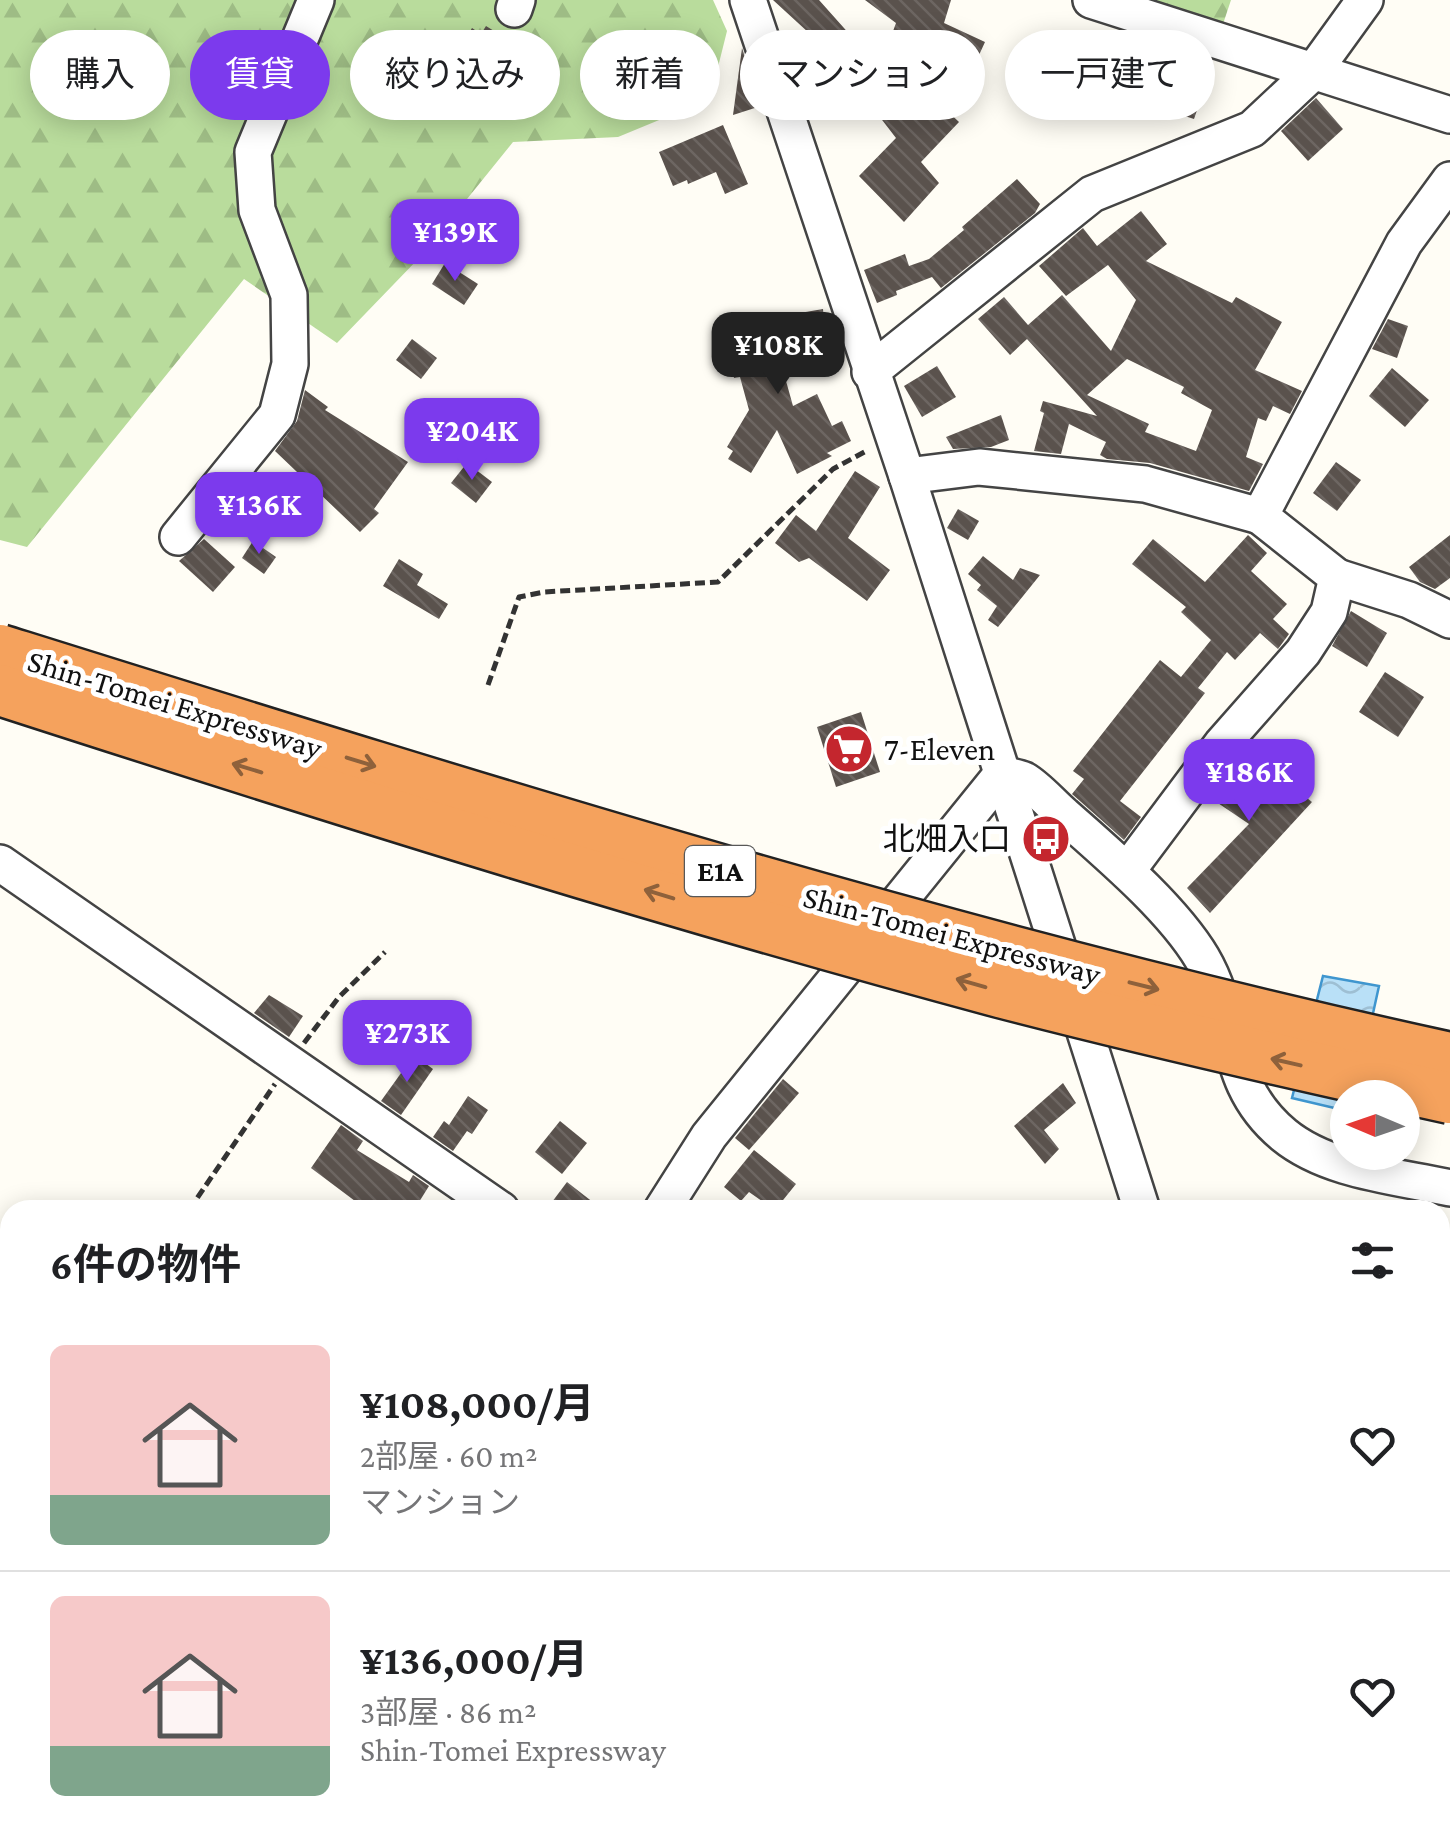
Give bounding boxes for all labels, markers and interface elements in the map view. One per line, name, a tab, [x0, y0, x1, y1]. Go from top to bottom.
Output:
chip: 購入	[30, 30, 170, 120]
chip: 賃貸	[190, 30, 330, 120]
chip: 絞り込み	[350, 30, 560, 120]
chip: 新着	[580, 30, 720, 120]
chip: マンション	[740, 30, 985, 120]
chip: 一戸建て	[1005, 30, 1215, 120]
pin: ¥139K	[385, 199, 525, 284]
text: ¥139K	[413, 213, 497, 249]
pin: ¥108K	[708, 312, 848, 397]
text: ¥108K	[734, 326, 822, 362]
pin: ¥204K	[402, 398, 542, 483]
text: ¥204K	[426, 412, 518, 448]
pin: ¥136K	[189, 472, 329, 557]
text: ¥136K	[217, 486, 301, 522]
street label: Shin-Tomei Expressway	[23, 642, 327, 766]
supermarket icon: 7-Eleven	[823, 723, 875, 775]
place label: 7-Eleven	[884, 731, 995, 767]
pin: ¥186K	[1179, 739, 1319, 824]
text: ¥186K	[1206, 753, 1292, 789]
one-way arrow	[344, 754, 376, 772]
one-way arrow	[232, 758, 264, 776]
bus stop icon: 北畑入口	[1020, 813, 1072, 865]
place label: 北畑入口	[883, 821, 1011, 857]
road number: E1A	[685, 846, 755, 896]
street label: Shin-Tomei Expressway	[800, 878, 1105, 992]
one-way arrow	[643, 884, 675, 902]
one-way arrow	[956, 973, 987, 992]
one-way arrow	[1128, 978, 1159, 997]
pin: ¥273K	[337, 1000, 477, 1085]
text: ¥273K	[365, 1014, 449, 1050]
one-way arrow	[1271, 1052, 1303, 1070]
north arrow	[1330, 1080, 1420, 1170]
map controls	[1330, 1080, 1420, 1170]
icon: filters	[1345, 1233, 1400, 1288]
text: 6件の物件	[50, 1241, 241, 1288]
text: ¥108,000/月	[360, 1380, 595, 1427]
icon: home	[130, 1385, 250, 1505]
icon: heart	[1345, 1418, 1400, 1473]
text: 2部屋 · 60 m²	[360, 1438, 538, 1474]
text: マンション	[360, 1484, 520, 1520]
icon: home	[130, 1636, 250, 1756]
text: ¥136,000/月	[360, 1636, 588, 1683]
icon: heart	[1345, 1669, 1400, 1724]
text: 3部屋 · 86 m²	[360, 1694, 537, 1730]
text: Shin-Tomei Expressway	[360, 1732, 666, 1768]

